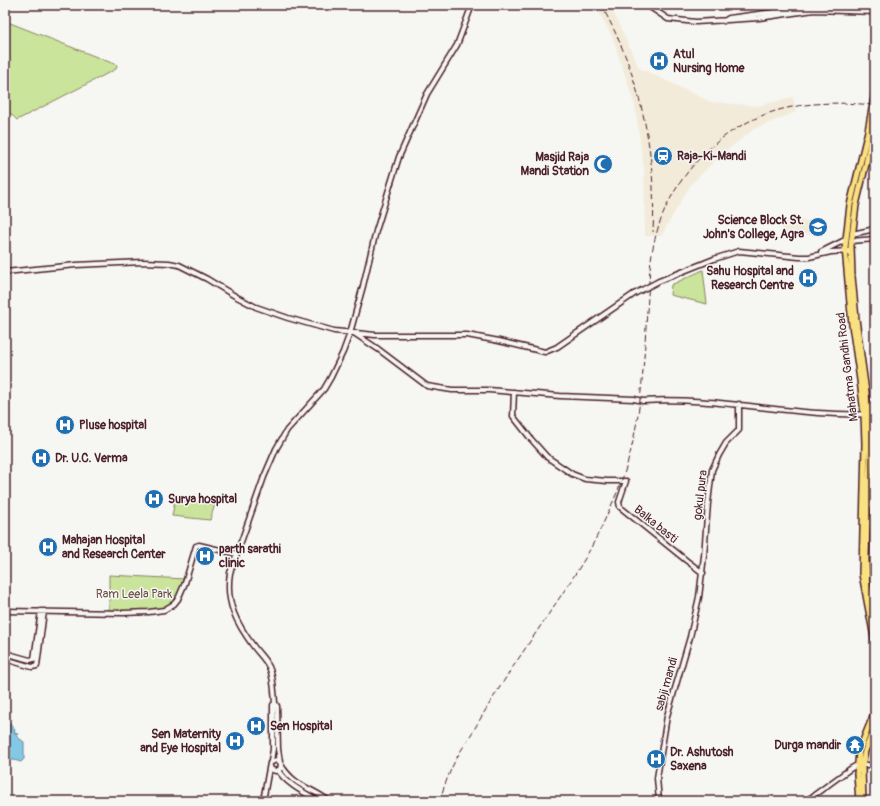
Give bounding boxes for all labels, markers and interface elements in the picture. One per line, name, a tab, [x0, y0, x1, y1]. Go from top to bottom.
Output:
place label: Atul Nursing Home	[673, 47, 746, 76]
hospital icon: Atul Nursing Home	[648, 50, 670, 72]
station icon: Raja-Ki-Mandi	[652, 145, 674, 167]
place label: Raja-Ki-Mandi	[677, 149, 746, 164]
place label: Masjid Raja Mandi Station	[521, 150, 589, 179]
mosque icon: Masjid Raja Mandi Station	[592, 153, 614, 175]
place label: Science Block St. John's College, Agra	[703, 213, 804, 242]
school or university icon: Science Block St. John's College, Agra	[807, 216, 829, 238]
place label: Sahu Hospital and Research Centre	[706, 264, 795, 293]
hospital icon: Sahu Hospital and Research Centre	[797, 267, 819, 289]
street label: Mahatma Gandhi Road	[833, 311, 862, 422]
hospital icon: Pluse hospital	[54, 414, 76, 436]
place label: Pluse hospital	[79, 418, 147, 433]
hospital icon: Dr. U.C. Verma	[30, 447, 52, 469]
place label: Dr. U.C. Verma	[55, 451, 128, 466]
street label: gokul pura	[690, 469, 711, 521]
hospital icon: Surya hospital	[143, 488, 165, 510]
place label: Surya hospital	[168, 492, 237, 507]
street label: Balka basti	[631, 502, 681, 547]
place label: Mahajan Hospital and Research Center	[62, 533, 166, 562]
hospital icon: Mahajan Hospital and Research Center	[37, 536, 59, 558]
place label: parth sarathi clinic	[218, 542, 281, 571]
hospital icon: parth sarathi clinic	[194, 545, 216, 567]
park label: Ram Leela Park	[96, 587, 172, 602]
street label: sabji mandi	[652, 656, 681, 713]
hospital icon: Sen Hospital	[245, 715, 267, 737]
place label: Sen Hospital	[270, 719, 333, 734]
place label: Sen Maternity and Eye Hospital	[140, 727, 222, 756]
hospital icon: Sen Maternity and Eye Hospital	[224, 730, 246, 752]
temple icon: Durga mandir	[844, 734, 866, 756]
place label: Durga mandir	[774, 738, 842, 753]
place label: Dr. Ashutosh Saxena	[670, 745, 734, 774]
hospital icon: Dr. Ashutosh Saxena	[645, 748, 667, 770]

